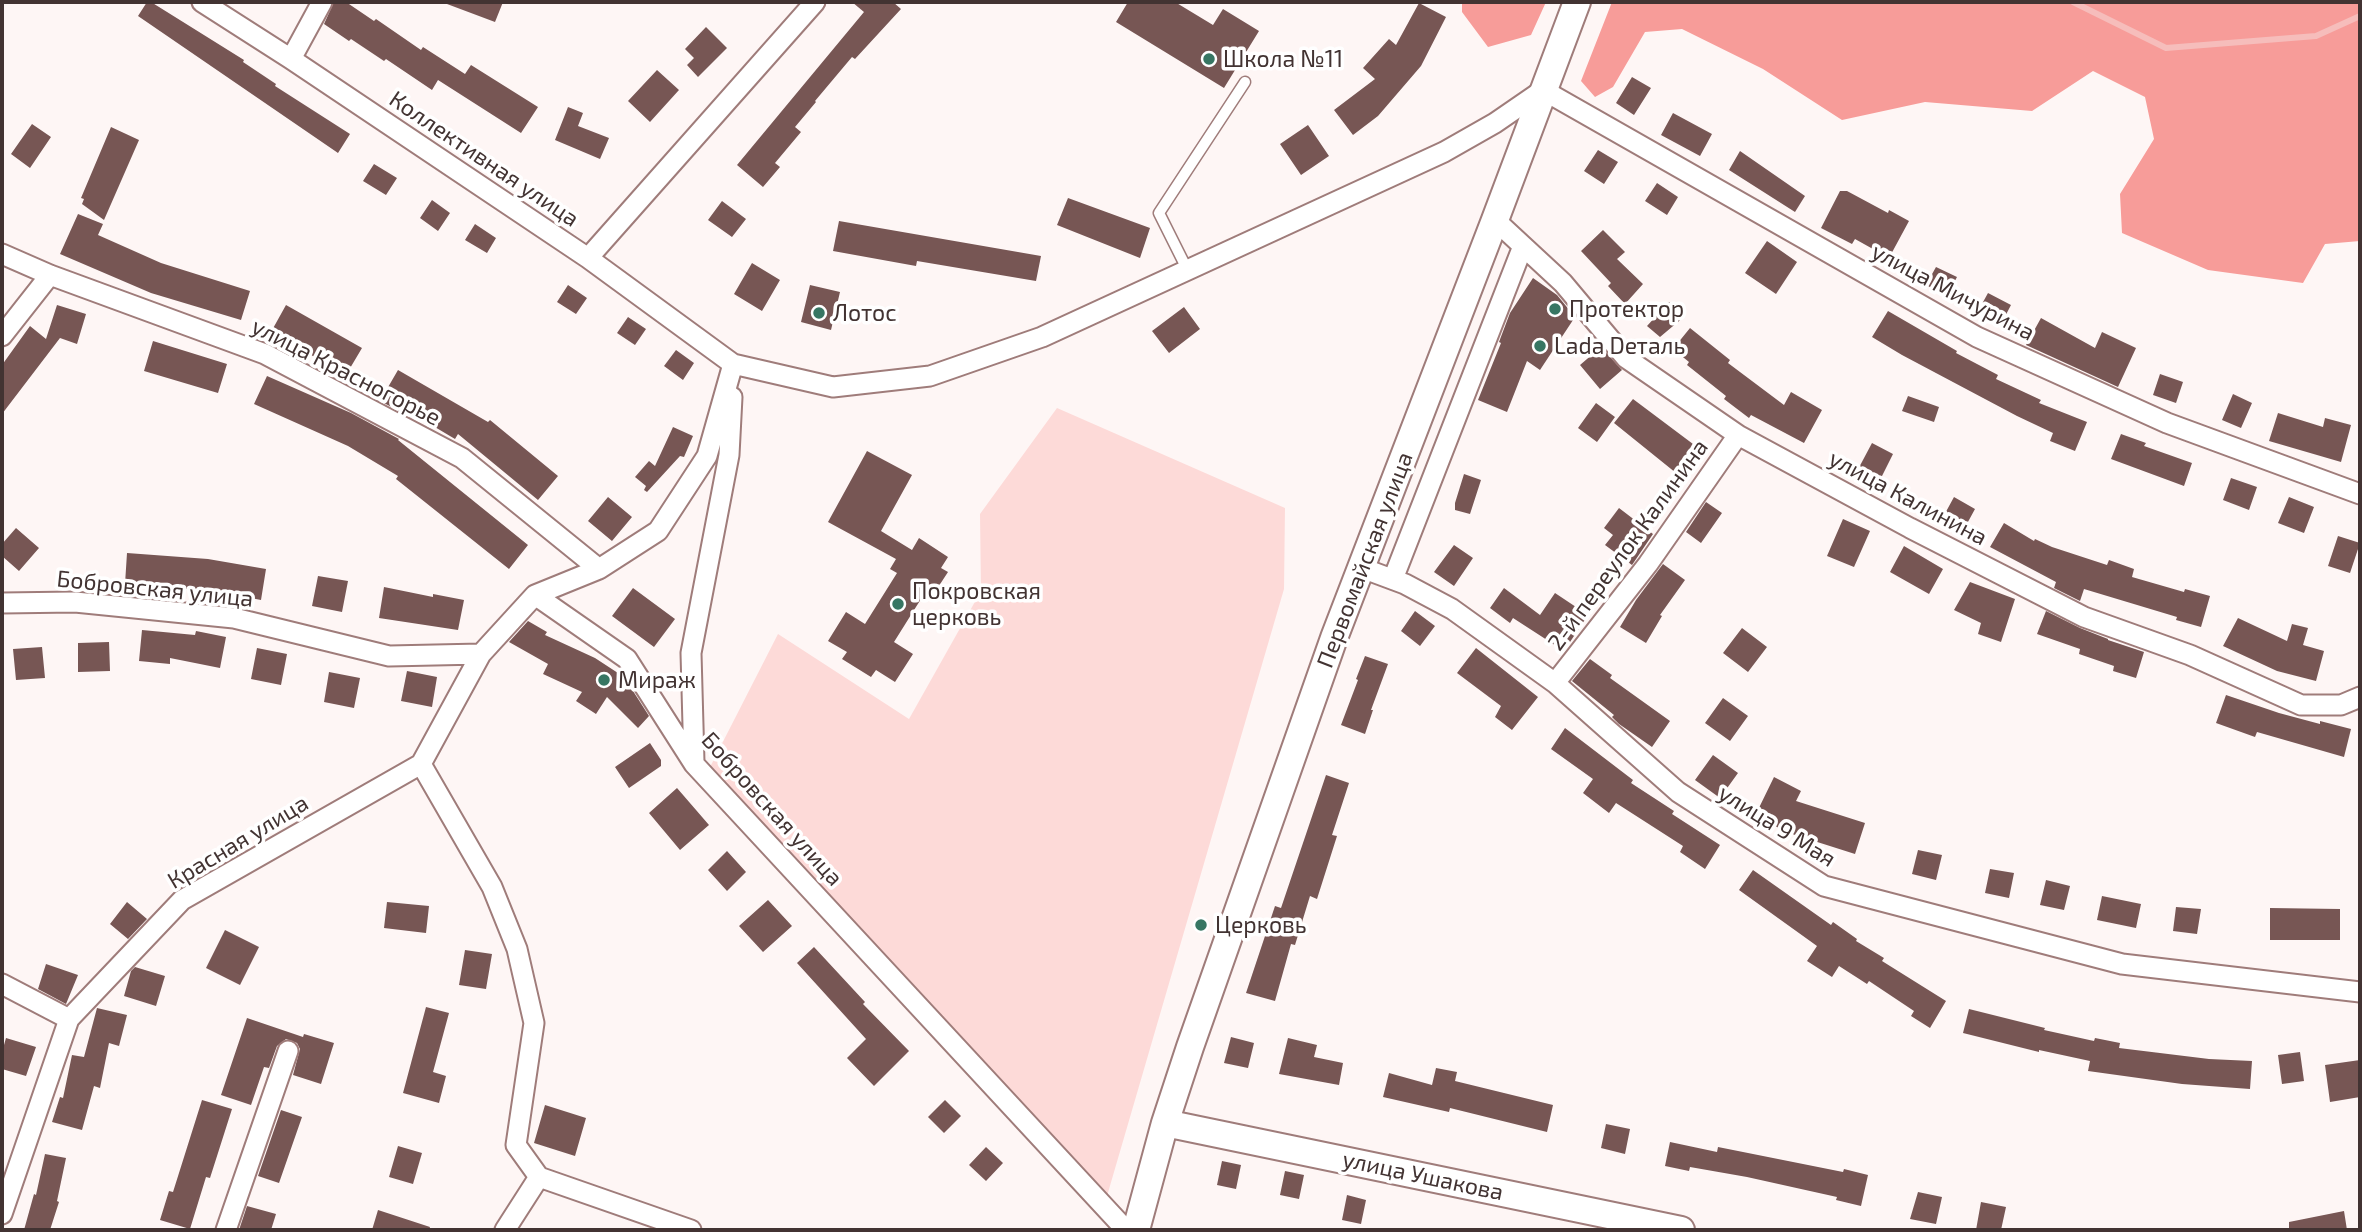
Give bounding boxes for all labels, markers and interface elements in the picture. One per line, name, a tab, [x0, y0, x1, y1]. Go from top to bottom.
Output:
place label: Школа №11	[1223, 45, 1343, 73]
marker: Школа №11	[1201, 51, 1217, 67]
street label: Коллективная улица	[384, 85, 584, 233]
street label: улица Мичурина	[1867, 237, 2039, 347]
place label: Протектор	[1569, 295, 1684, 323]
place label: Лотос	[833, 299, 896, 327]
marker: Протектор	[1547, 301, 1563, 317]
marker: Лотос	[811, 305, 827, 321]
street label: улица Красногорье	[247, 312, 445, 432]
place label: Lada Dеталь	[1554, 332, 1685, 360]
marker: Lada Dеталь	[1532, 338, 1548, 354]
street label: 2-й переулок Калинина	[1542, 434, 1714, 656]
street label: улица Калинина	[1824, 445, 1992, 551]
street label: Первомайская улица	[1311, 448, 1419, 672]
street label: Бобровская улица	[55, 565, 255, 613]
place label: Покровская церковь	[912, 577, 1041, 631]
marker: Покровская церковь	[890, 596, 906, 612]
place label: Мираж	[618, 666, 696, 694]
marker: Мираж	[596, 672, 612, 688]
street label: Бобровская улица	[696, 726, 848, 892]
street label: улица 9 Мая	[1713, 779, 1841, 873]
street label: Красная улица	[163, 789, 313, 895]
place label: Церковь	[1215, 911, 1307, 939]
marker: Церковь	[1193, 917, 1209, 933]
street label: улица Ушакова	[1340, 1145, 1506, 1207]

